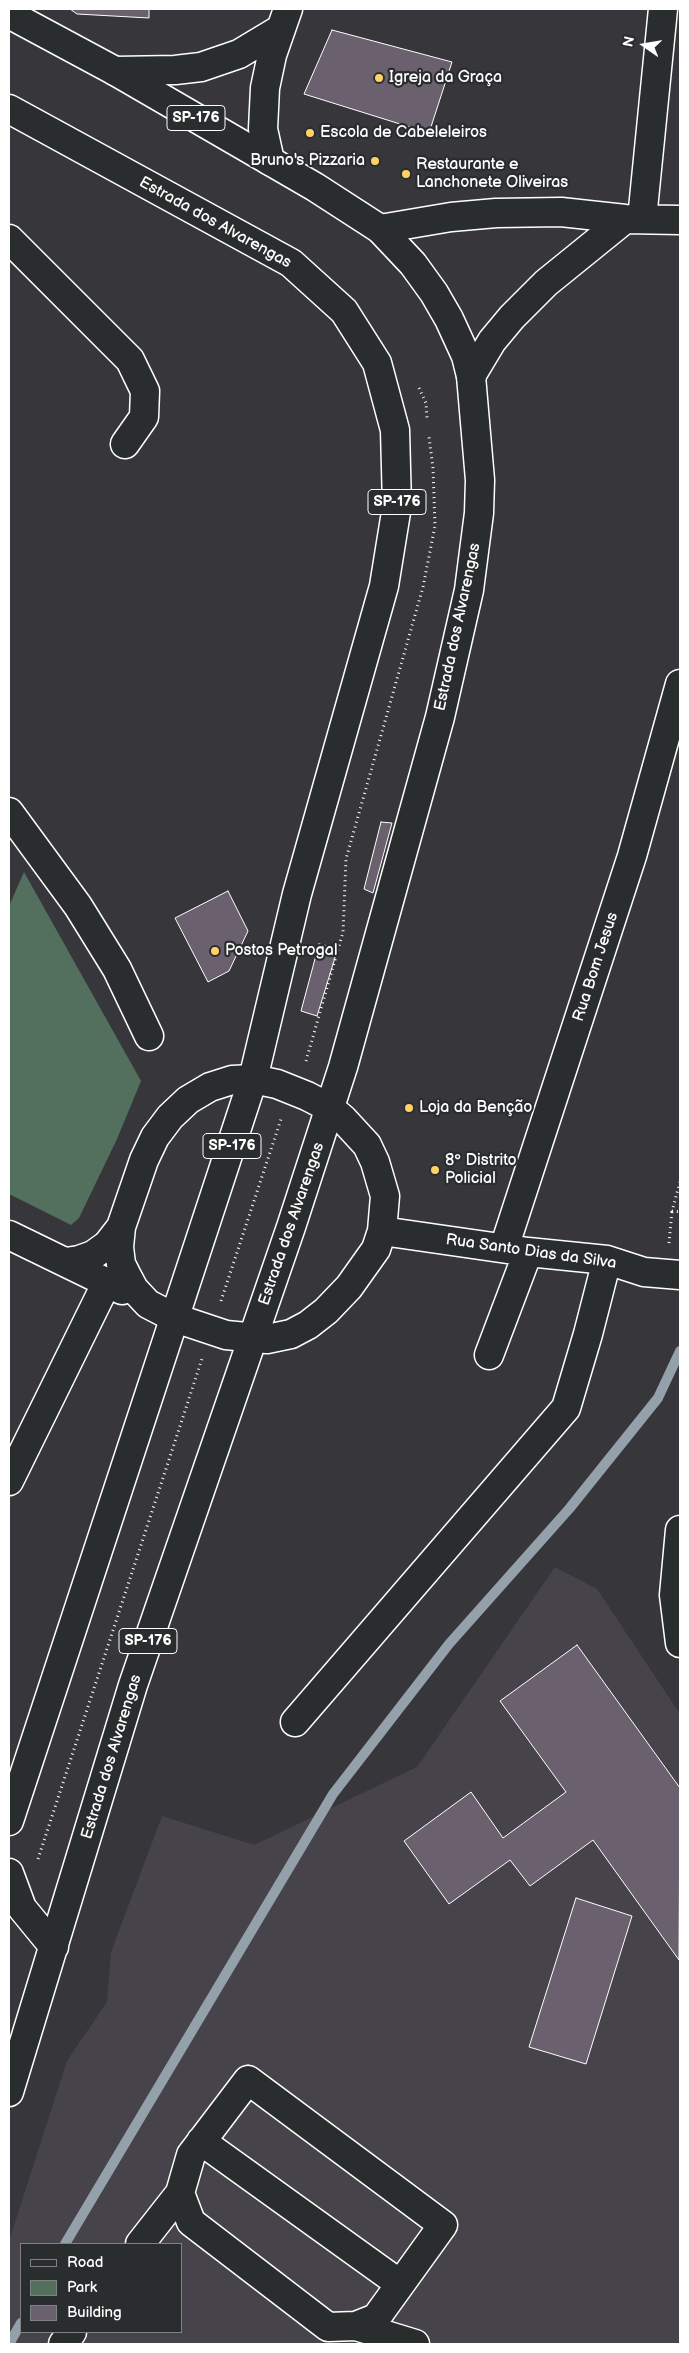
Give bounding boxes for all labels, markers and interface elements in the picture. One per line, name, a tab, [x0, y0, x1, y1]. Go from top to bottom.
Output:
north arrow	[619, 20, 669, 70]
text: N	[619, 34, 638, 49]
place label: Igreja da Graça	[389, 68, 502, 88]
marker: Igreja da Graça	[373, 72, 385, 84]
road number: SP-176	[167, 106, 225, 130]
place label: Escola de Cabeleleiros	[320, 123, 487, 143]
marker: Escola de Cabeleleiros	[304, 127, 316, 139]
place label: Bruno's Pizzaria	[250, 151, 365, 171]
marker: Bruno's Pizzaria	[369, 155, 381, 167]
place label: Restaurante e Lanchonete Oliveiras	[416, 155, 568, 193]
marker: Restaurante e Lanchonete Oliveiras	[400, 168, 412, 180]
street label: Estrada dos Alvarengas	[136, 173, 294, 273]
road number: SP-176	[368, 490, 426, 514]
street label: Estrada dos Alvarengas	[431, 541, 485, 713]
street label: Rua Bom Jesus	[569, 910, 623, 1024]
place label: Postos Petrogal	[225, 941, 337, 961]
marker: Postos Petrogal	[209, 945, 221, 957]
place label: Loja da Benção	[419, 1098, 532, 1118]
marker: Loja da Benção	[403, 1102, 415, 1114]
road number: SP-176	[203, 1134, 261, 1158]
street label: Estrada dos Alvarengas	[255, 1140, 329, 1308]
place label: 8º Distrito Policial	[445, 1151, 517, 1189]
marker: 8º Distrito Policial	[429, 1164, 441, 1176]
street label: Rua Santo Dias da Silva	[444, 1231, 618, 1273]
road number: SP-176	[119, 1628, 177, 1654]
street label: Estrada dos Alvarengas	[78, 1672, 146, 1842]
legend	[20, 2243, 182, 2333]
text: Road	[67, 2253, 103, 2272]
text: Park	[67, 2278, 97, 2297]
text: Building	[67, 2303, 122, 2322]

